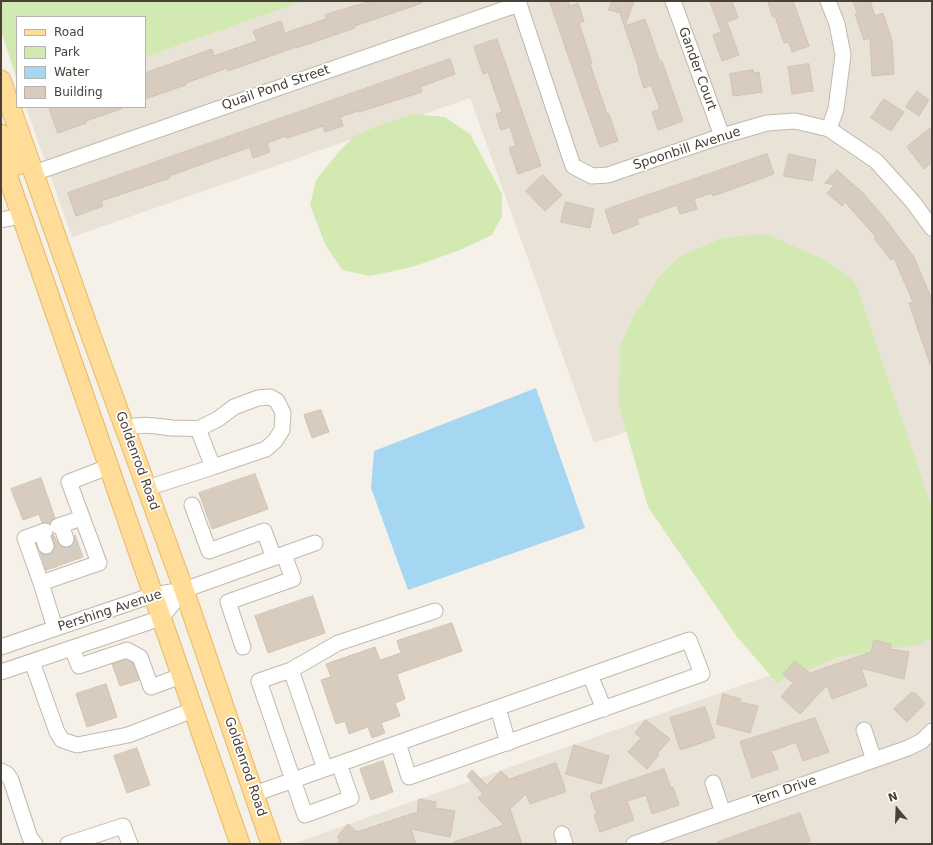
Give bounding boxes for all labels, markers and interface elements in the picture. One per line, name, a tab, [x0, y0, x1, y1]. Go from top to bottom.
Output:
legend	[16, 16, 146, 108]
text: Road	[54, 25, 84, 39]
street label: Gander Court	[675, 25, 719, 113]
text: Park	[54, 45, 80, 59]
street label: Quail Pond Street	[220, 62, 332, 114]
text: Water	[54, 65, 89, 79]
text: Building	[54, 85, 103, 99]
street label: Spoonbill Avenue	[631, 124, 743, 174]
street label: Goldenrod Road	[112, 409, 162, 513]
street label: Pershing Avenue	[56, 587, 164, 635]
street label: Goldenrod Road	[221, 715, 269, 819]
street label: Tern Drive	[751, 773, 819, 809]
north arrow	[877, 789, 917, 829]
text: N	[886, 790, 899, 805]

